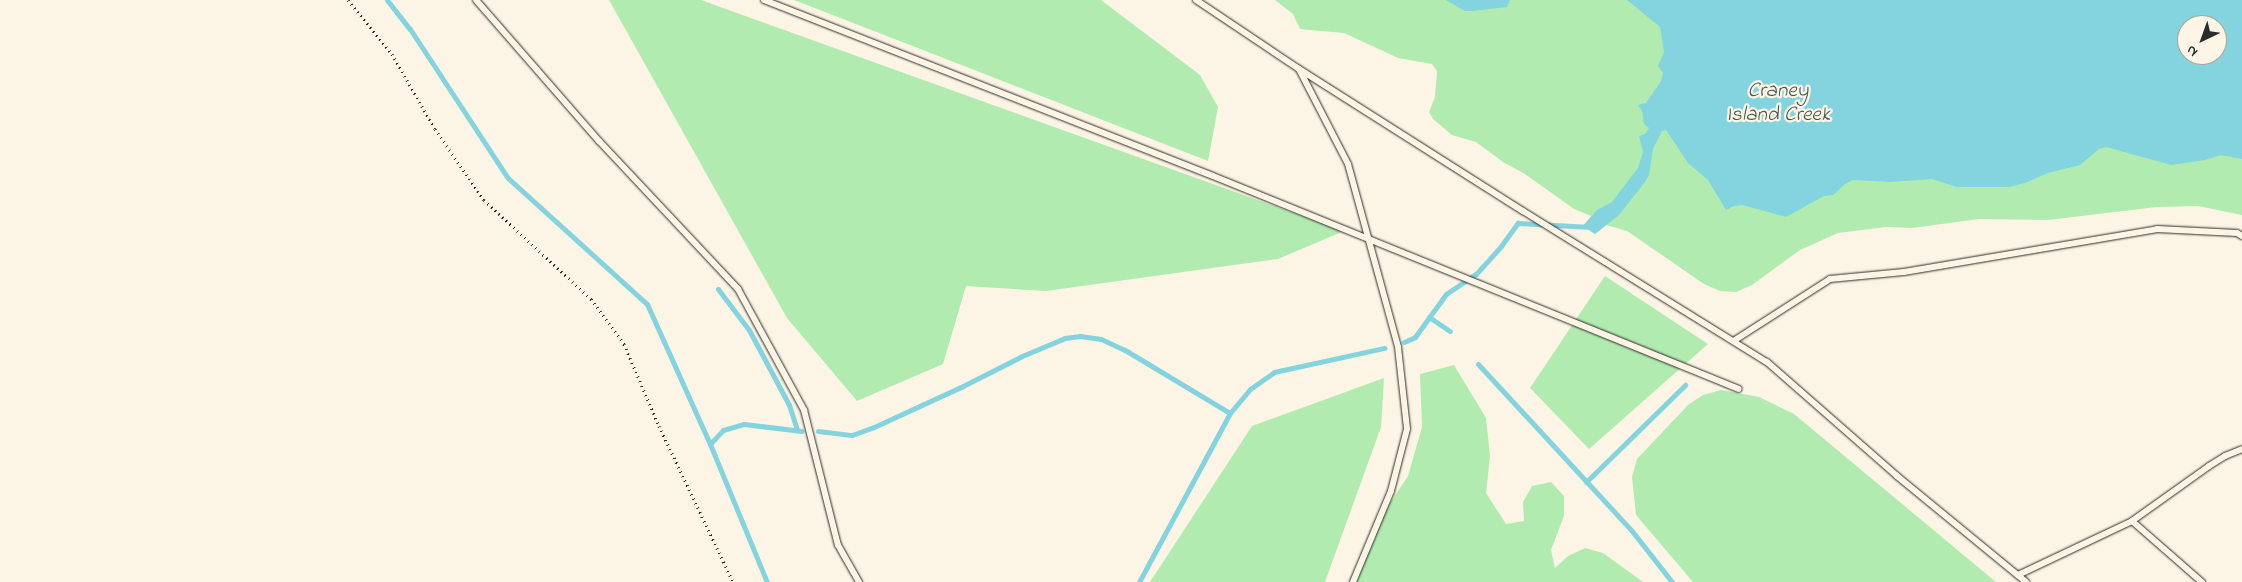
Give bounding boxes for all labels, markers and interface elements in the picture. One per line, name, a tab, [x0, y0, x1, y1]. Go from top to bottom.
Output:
north arrow	[2177, 15, 2227, 65]
text: N	[2182, 40, 2203, 62]
water label: Craney Island Creek	[1726, 78, 1830, 128]

